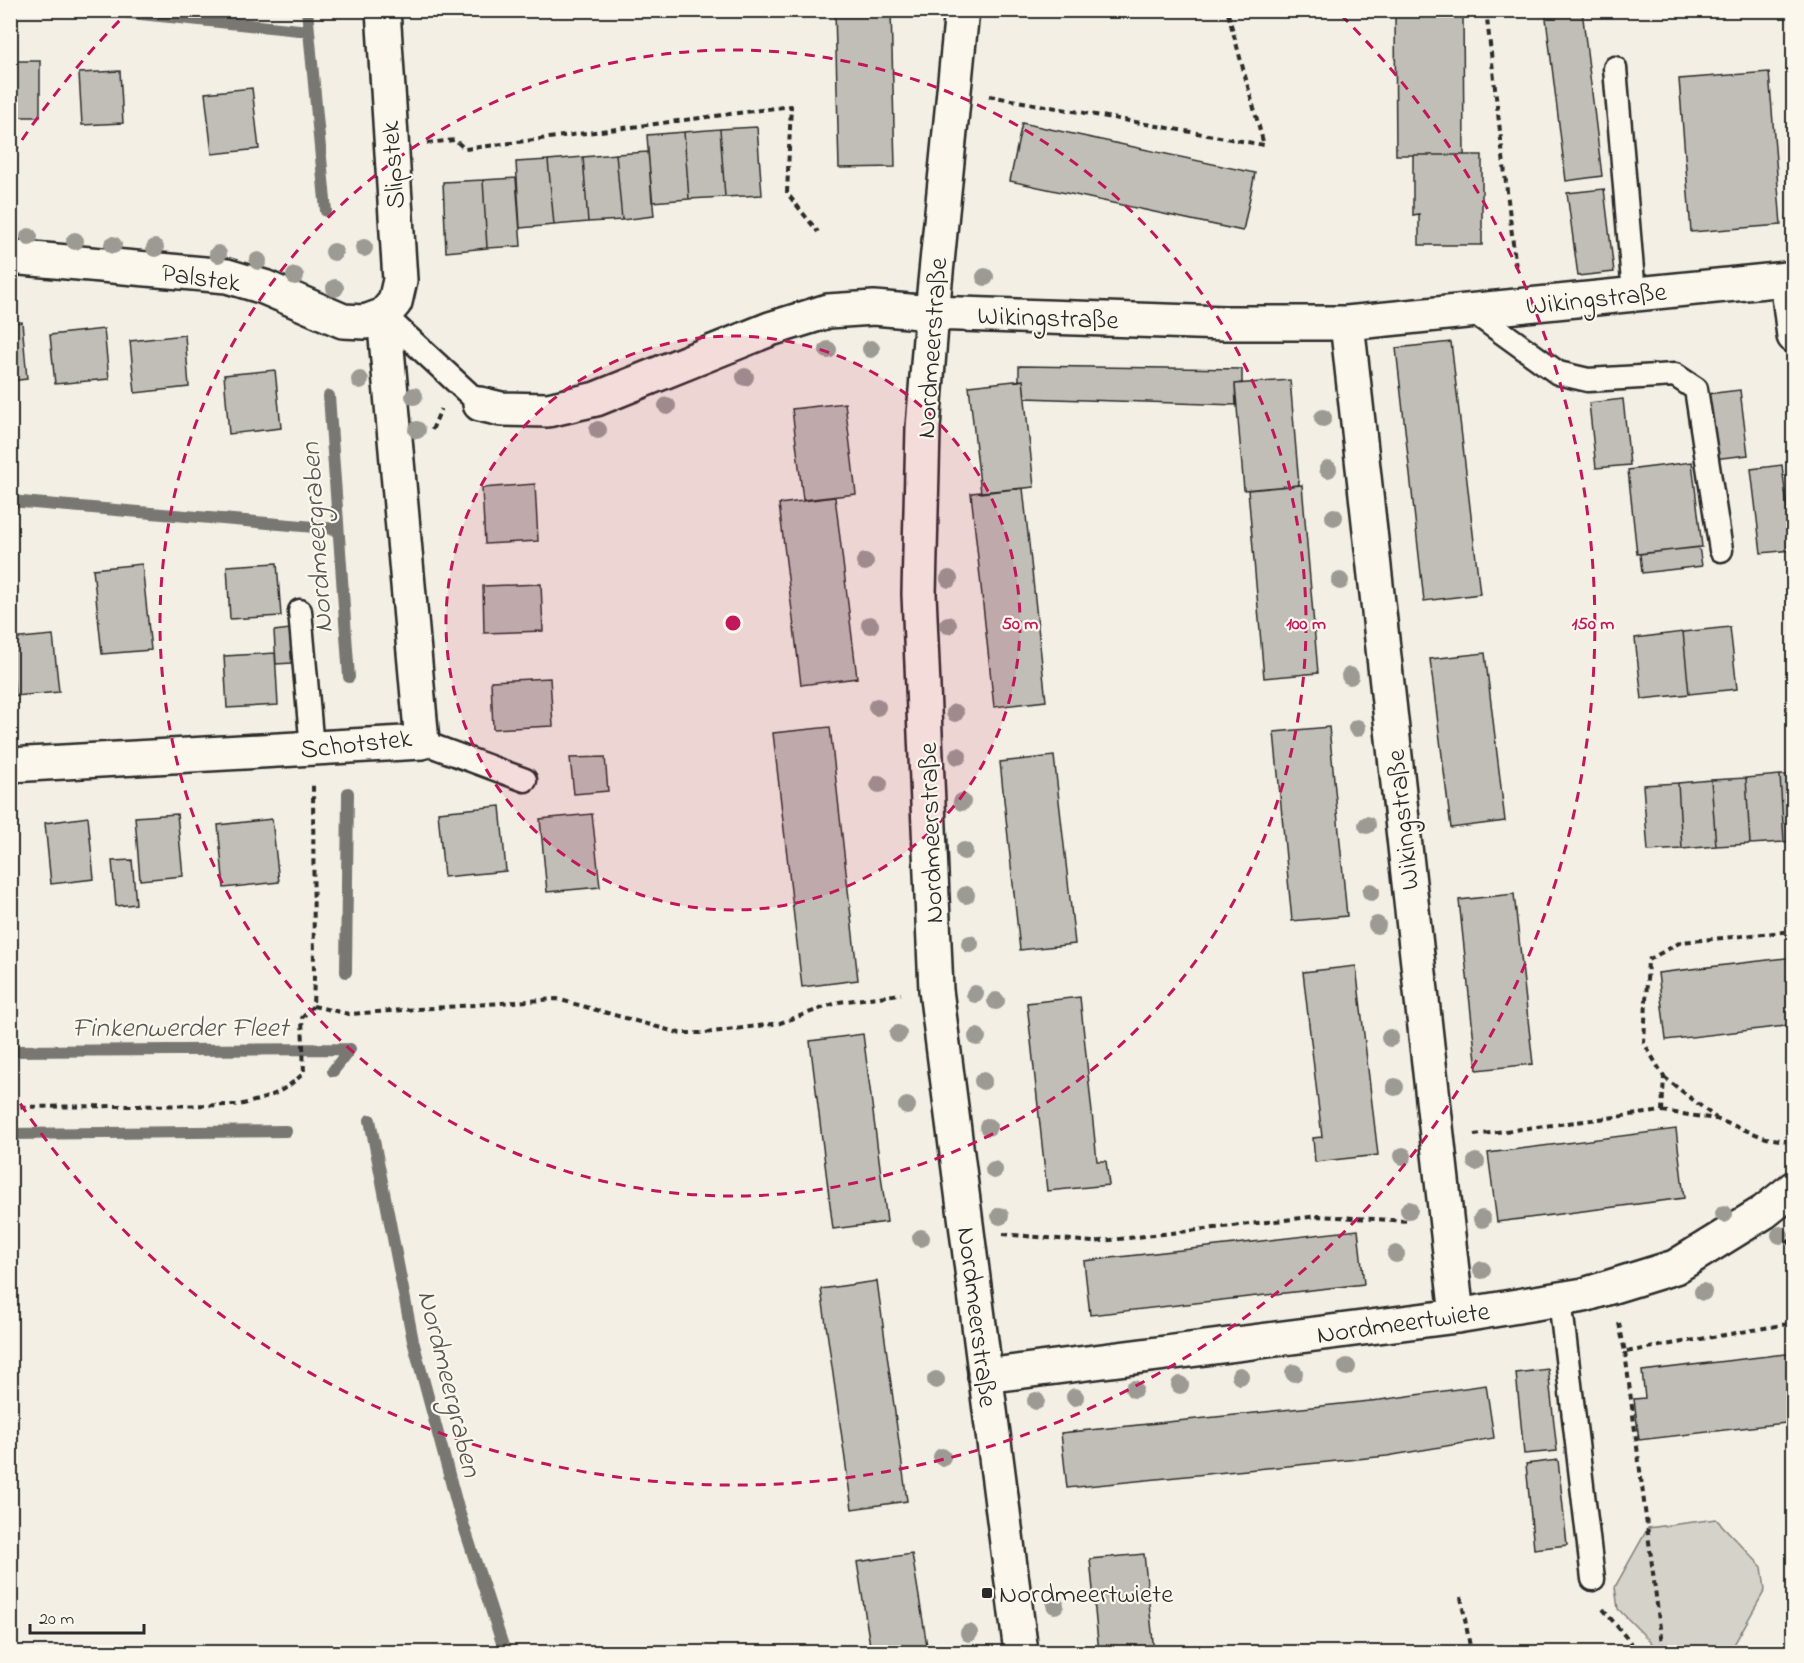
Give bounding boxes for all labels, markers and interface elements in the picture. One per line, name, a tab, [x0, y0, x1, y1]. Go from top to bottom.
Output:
street label: Slipstek	[372, 119, 417, 210]
street label: Palstek	[158, 255, 243, 304]
street label: Nordmeerstraße	[908, 255, 959, 440]
street label: Wikingstraße	[1524, 274, 1669, 327]
street label: Wikingstraße	[977, 298, 1120, 341]
water label: Nordmeergraben	[291, 440, 346, 634]
text: 50 m	[1002, 612, 1038, 638]
text: 100 m	[1286, 612, 1326, 638]
text: 150 m	[1572, 612, 1614, 638]
centre of rings	[723, 613, 743, 633]
street label: Schotstek	[299, 720, 414, 771]
street label: Nordmeerstraße	[910, 741, 955, 924]
street label: Wikingstraße	[1378, 747, 1431, 892]
water label: Finkenwerder Fleet	[72, 1009, 291, 1050]
street label: Nordmeerstraße	[945, 1225, 1006, 1411]
water label: Nordmeergraben	[405, 1286, 491, 1483]
street label: Nordmeertwiete	[1314, 1293, 1493, 1356]
place label: Nordmeertwiete	[999, 1576, 1174, 1615]
marker: Nordmeertwiete	[980, 1586, 994, 1600]
scale bar	[30, 1597, 144, 1635]
text: 20 m	[39, 1607, 74, 1633]

